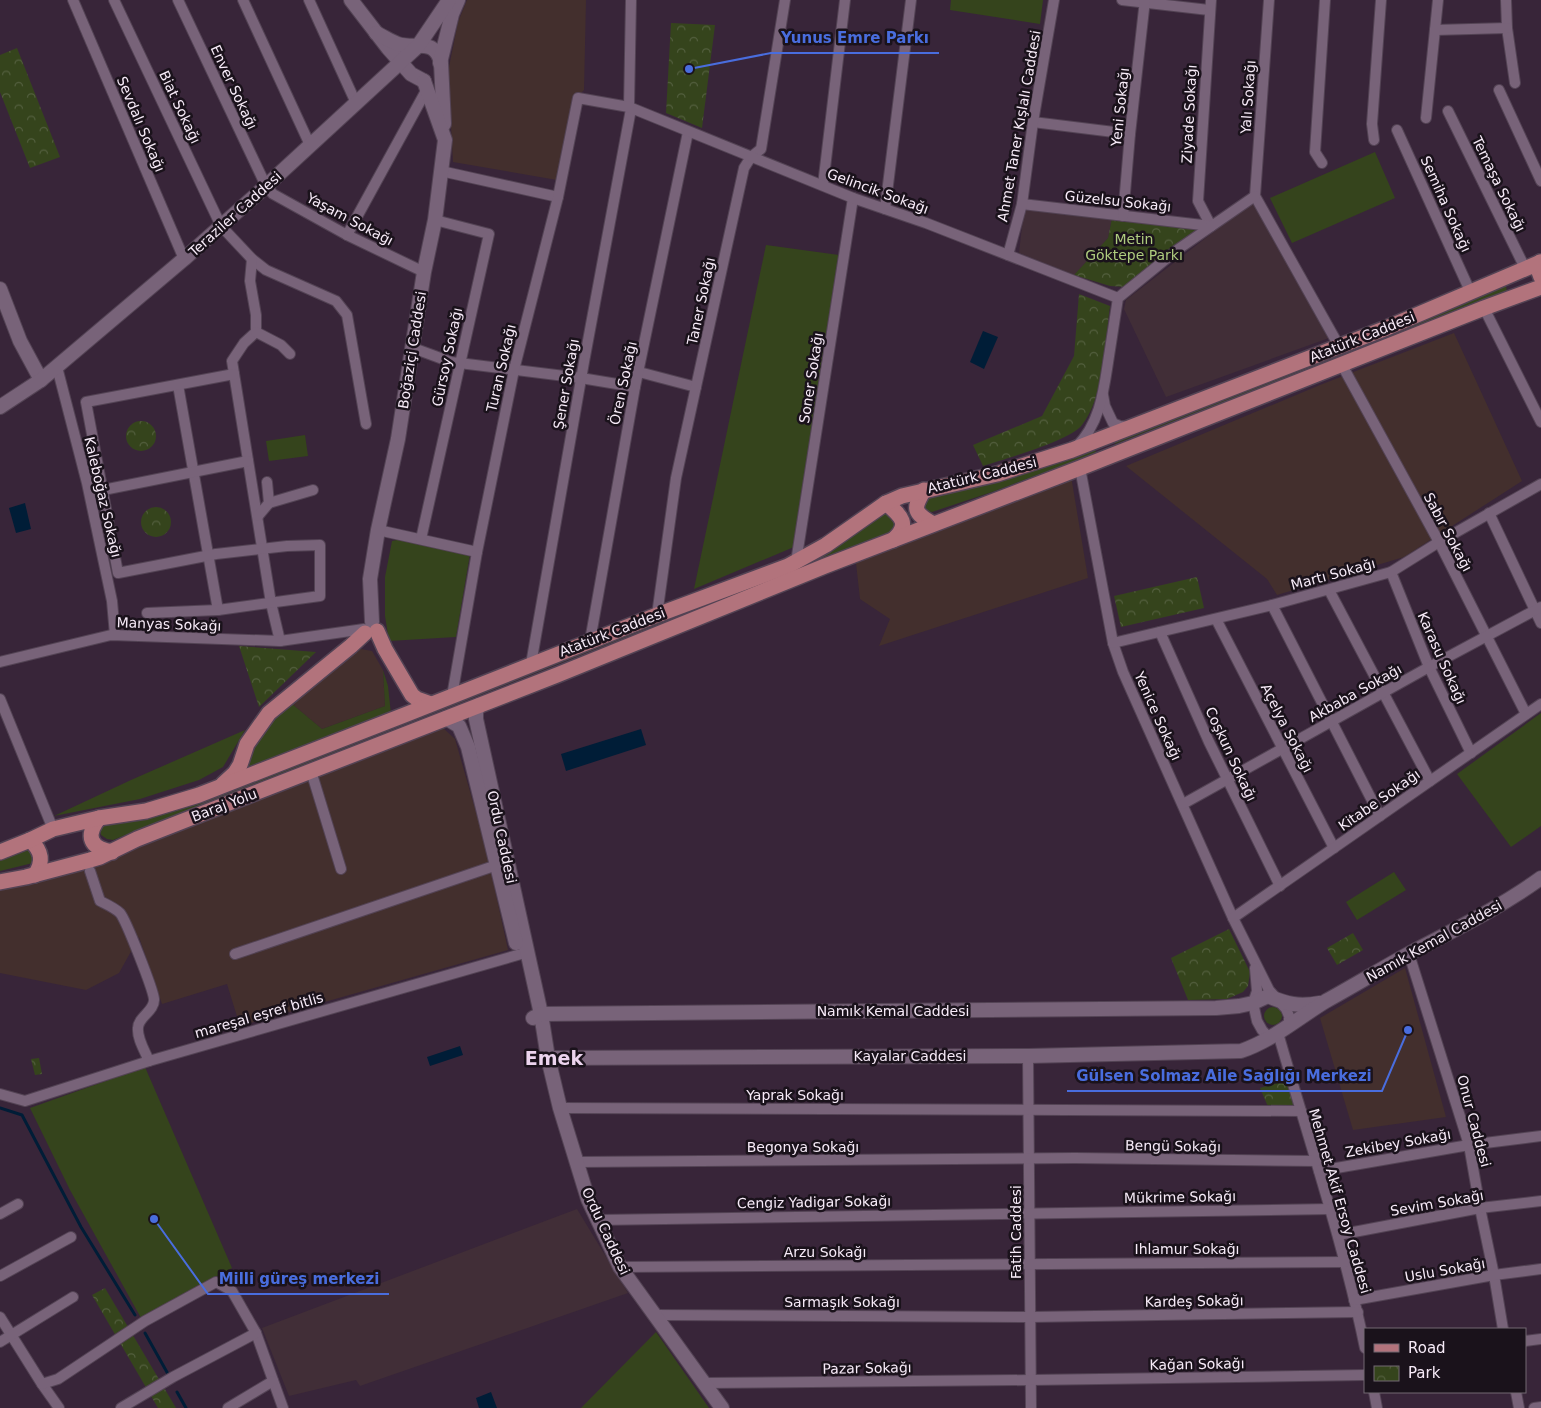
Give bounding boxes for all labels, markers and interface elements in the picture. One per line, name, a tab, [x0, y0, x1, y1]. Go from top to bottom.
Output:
callout: Yunus Emre Parkı	[771, 23, 939, 53]
text: Yunus Emre Parkı	[780, 29, 929, 47]
street label: Ahmet Taner Kışlalı Caddesi	[994, 29, 1044, 223]
street label: Enver Sokağı	[207, 42, 261, 132]
street label: Yalı Sokağı	[1237, 59, 1259, 136]
street label: Ziyade Sokağı	[1178, 64, 1200, 164]
street label: Yeni Sokağı	[1108, 67, 1132, 148]
street label: Biat Sokağı	[156, 68, 204, 146]
street label: Sevdalı Sokağı	[114, 74, 168, 174]
street label: Temaşa Sokağı	[1469, 133, 1529, 234]
street label: Semiha Sokağı	[1418, 153, 1474, 255]
street label: Gelincik Sokağı	[825, 165, 931, 217]
street label: Teraziler Caddesi	[185, 168, 285, 260]
street label: Güzelsu Sokağı	[1064, 187, 1172, 215]
street label: Yaşam Sokağı	[303, 189, 396, 249]
park label: Metin Göktepe Parkı	[1085, 231, 1183, 263]
street label: Taner Sokağı	[684, 256, 718, 347]
street label: Boğaziçi Caddesi	[395, 290, 429, 410]
street label: Gürsoy Sokağı	[429, 306, 465, 408]
street label: Atatürk Caddesi	[1307, 309, 1417, 365]
street label: Turan Sokağı	[483, 323, 519, 414]
street label: Soner Sokağı	[796, 331, 826, 425]
street label: Şener Sokağı	[550, 337, 582, 431]
street label: Ören Sokağı	[605, 340, 640, 426]
street label: Kaleboğaz Sokağı	[81, 435, 125, 559]
street label: Atatürk Caddesi	[926, 454, 1038, 496]
street label: Sabır Sokağı	[1420, 490, 1476, 574]
street label: Martı Sokağı	[1289, 555, 1377, 593]
street label: Atatürk Caddesi	[557, 604, 667, 660]
street label: Karasu Sokağı	[1415, 609, 1469, 707]
street label: Manyas Sokağı	[116, 614, 222, 634]
street label: Akbaba Sokağı	[1306, 661, 1404, 725]
street label: Yenice Sokağı	[1131, 668, 1185, 763]
street label: Açelya Sokağı	[1258, 681, 1316, 775]
street label: Coşkun Sokağı	[1202, 704, 1260, 804]
street label: Kitabe Sokağı	[1335, 766, 1423, 834]
street label: Baraj Yolu	[189, 785, 259, 825]
street label: Ordu Caddesi	[484, 789, 520, 885]
street label: Namık Kemal Caddesi	[1363, 897, 1505, 985]
street label: mareşal eşref bitlis	[193, 989, 325, 1041]
street label: Namık Kemal Caddesi	[817, 1003, 969, 1019]
district label: Emek	[525, 1047, 584, 1069]
street label: Kayalar Caddesi	[854, 1048, 966, 1064]
callout: Gülsen Solmaz Aile Sağlığı Merkezi	[1067, 1061, 1382, 1091]
text: Gülsen Solmaz Aile Sağlığı Merkezi	[1076, 1067, 1372, 1085]
street label: Onur Caddesi	[1454, 1073, 1494, 1169]
street label: Yaprak Sokağı	[745, 1087, 844, 1103]
street label: Mehmet Akif Ersoy Caddesi	[1306, 1107, 1374, 1295]
street label: Zekibey Sokağı	[1344, 1126, 1452, 1160]
street label: Bengü Sokağı	[1125, 1137, 1221, 1155]
street label: Begonya Sokağı	[747, 1139, 859, 1155]
street label: Ordu Caddesi	[579, 1185, 633, 1277]
street label: Fatih Caddesi	[1008, 1185, 1024, 1279]
street label: Sevim Sokağı	[1389, 1187, 1485, 1219]
street label: Mükrime Sokağı	[1124, 1188, 1236, 1206]
street label: Cengiz Yadigar Sokağı	[737, 1193, 891, 1211]
street label: Ihlamur Sokağı	[1135, 1241, 1239, 1257]
street label: Arzu Sokağı	[784, 1244, 866, 1260]
street label: Uslu Sokağı	[1404, 1255, 1486, 1285]
callout: Milli güreş merkezi	[208, 1264, 389, 1294]
text: Milli güreş merkezi	[219, 1270, 379, 1288]
street label: Kardeş Sokağı	[1144, 1292, 1244, 1310]
street label: Sarmaşık Sokağı	[784, 1294, 900, 1310]
legend	[1364, 1328, 1526, 1393]
text: Road	[1408, 1339, 1446, 1357]
street label: Kağan Sokağı	[1149, 1355, 1245, 1373]
street label: Pazar Sokağı	[822, 1359, 912, 1377]
text: Park	[1408, 1364, 1441, 1382]

